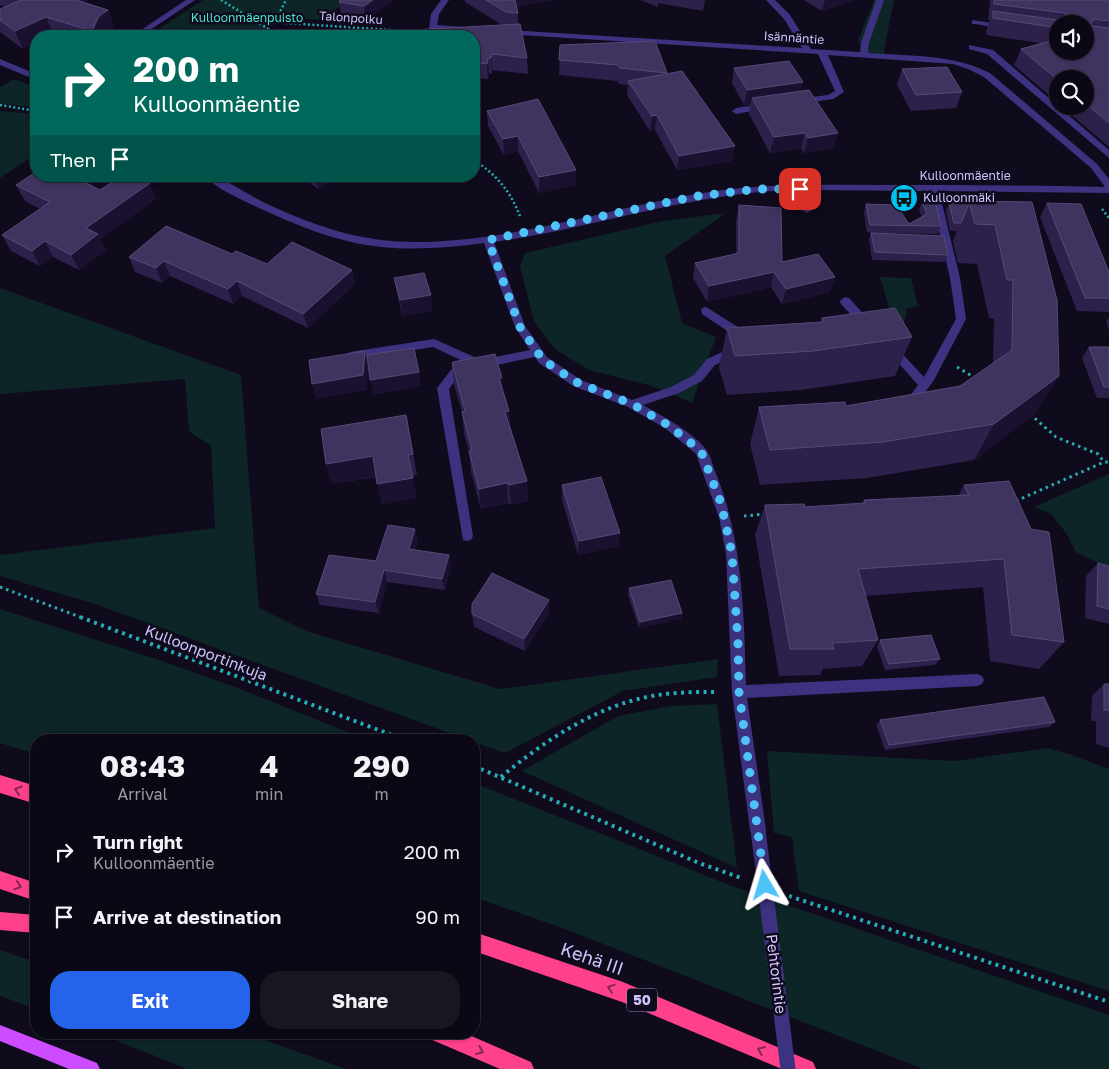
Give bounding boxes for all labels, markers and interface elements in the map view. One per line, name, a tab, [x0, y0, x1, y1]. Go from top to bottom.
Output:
street label: Talonpolku	[319, 8, 383, 27]
park label: Kulloonmäenpuisto	[191, 10, 303, 25]
map controls	[1049, 15, 1094, 115]
button: sound	[1049, 15, 1094, 60]
street label: Isännäntie	[763, 28, 825, 47]
text: 200 m	[133, 48, 239, 90]
icon: right	[50, 50, 115, 115]
button: search	[1049, 70, 1094, 115]
text: Kulloonmäentie	[133, 90, 300, 117]
icon: arrive	[106, 145, 134, 173]
text: Then	[50, 148, 96, 171]
pin	[779, 168, 821, 210]
street label: Kulloonmäentie	[919, 168, 1011, 183]
icon: arrive	[786, 175, 814, 203]
bus stop icon: Kulloonmäki	[889, 183, 919, 213]
place label: Kulloonmäki	[923, 190, 995, 205]
street label: Kulloonportinkuja	[143, 620, 270, 684]
text: 08:43	[100, 748, 185, 784]
text: 4	[260, 748, 279, 784]
text: 290	[353, 748, 410, 784]
text: Arrival	[117, 784, 168, 804]
text: min	[255, 784, 283, 804]
text: m	[375, 784, 389, 804]
one-way arrow	[14, 785, 23, 795]
text: Turn right	[93, 830, 183, 853]
icon: right	[50, 838, 78, 866]
text: 200 m	[404, 840, 460, 863]
text: Kulloonmäentie	[93, 853, 215, 873]
position arrow	[738, 858, 790, 910]
one-way arrow	[13, 881, 22, 891]
icon: arrive	[50, 903, 78, 931]
text: Arrive at destination	[93, 905, 281, 928]
text: 90 m	[415, 905, 460, 928]
street label: Pehtorintie	[763, 933, 791, 1015]
street label: Kehä III	[558, 937, 627, 979]
button: Exit	[50, 971, 250, 1029]
button: Share	[260, 971, 460, 1029]
one-way arrow	[607, 984, 616, 994]
road number: 50	[627, 988, 657, 1012]
one-way arrow	[475, 1044, 484, 1055]
one-way arrow	[757, 1046, 766, 1056]

